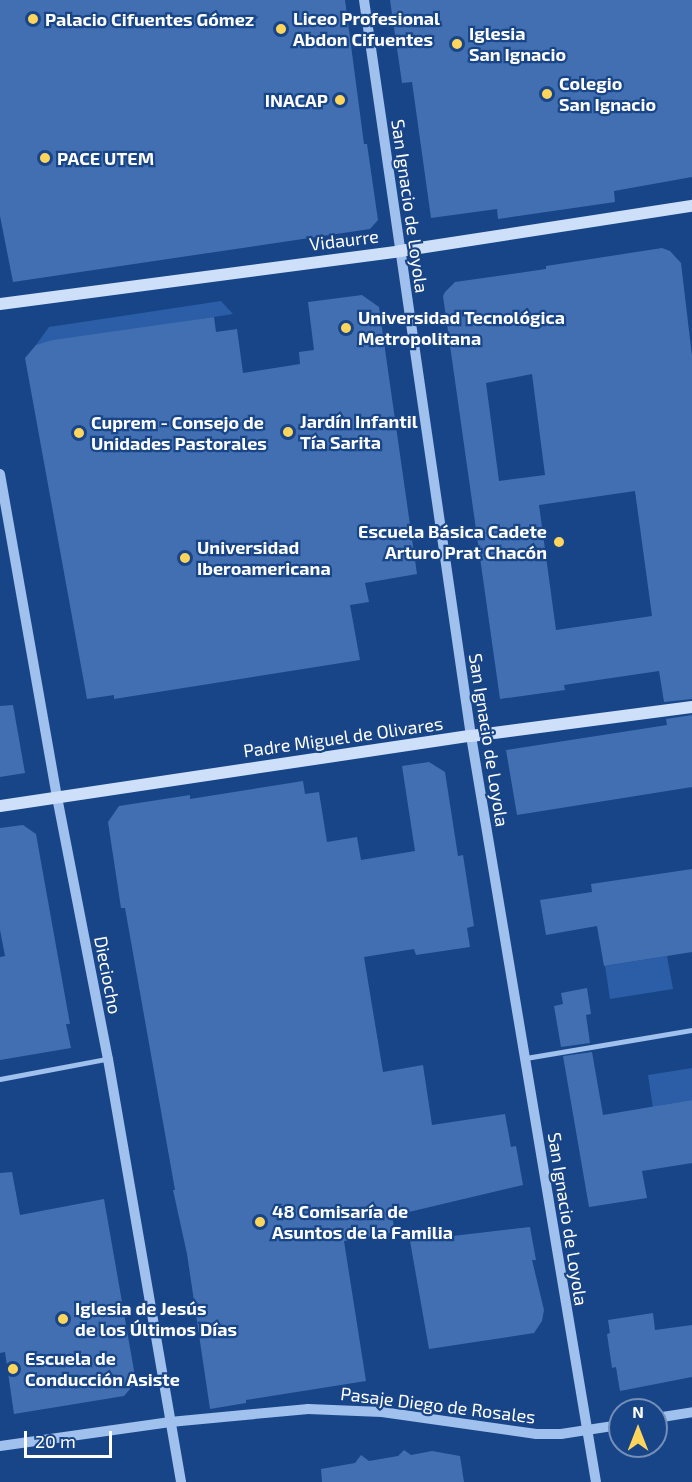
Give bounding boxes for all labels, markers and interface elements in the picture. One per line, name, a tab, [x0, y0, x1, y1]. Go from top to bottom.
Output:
place label: Palacio Cifuentes Gómez	[45, 8, 254, 30]
place label: Liceo Profesional Abdon Cifuentes	[293, 8, 440, 50]
marker: Palacio Cifuentes Gómez	[26, 12, 40, 26]
marker: Liceo Profesional Abdon Cifuentes	[274, 22, 288, 36]
place label: Iglesia San Ignacio	[469, 23, 566, 66]
marker: Iglesia San Ignacio	[450, 37, 464, 51]
place label: Colegio San Ignacio	[559, 73, 656, 116]
marker: Colegio San Ignacio	[540, 87, 554, 101]
place label: INACAP	[265, 89, 328, 111]
marker: INACAP	[333, 93, 347, 107]
street label: San Ignacio de Loyola	[387, 118, 433, 294]
place label: PACE UTEM	[57, 147, 154, 169]
marker: PACE UTEM	[38, 151, 52, 165]
street label: Vidaurre	[308, 225, 380, 255]
place label: Universidad Tecnológica Metropolitana	[358, 307, 565, 350]
marker: Universidad Tecnológica Metropolitana	[339, 321, 353, 335]
place label: Jardín Infantil Tía Sarita	[300, 411, 418, 454]
place label: Cuprem - Consejo de Unidades Pastorales	[91, 412, 267, 454]
marker: Jardín Infantil Tía Sarita	[281, 425, 295, 439]
marker: Cuprem - Consejo de Unidades Pastorales	[72, 426, 86, 440]
place label: Escuela Básica Cadete Arturo Prat Chacón	[358, 521, 547, 564]
marker: Escuela Básica Cadete Arturo Prat Chacón	[552, 535, 566, 549]
place label: Universidad Iberoamericana	[197, 537, 331, 580]
marker: Universidad Iberoamericana	[178, 551, 192, 565]
street label: San Ignacio de Loyola	[465, 652, 513, 828]
street label: Padre Miguel de Olivares	[242, 712, 444, 762]
street label: Dieciocho	[90, 934, 126, 1016]
street label: San Ignacio de Loyola	[544, 1131, 592, 1307]
place label: 48 Comisaría de Asuntos de la Familia	[272, 1201, 453, 1244]
marker: 48 Comisaría de Asuntos de la Familia	[253, 1215, 267, 1229]
place label: Iglesia de Jesús de los Últimos Días	[75, 1298, 237, 1340]
marker: Iglesia de Jesús de los Últimos Días	[56, 1312, 70, 1326]
place label: Escuela de Conducción Asiste	[25, 1348, 180, 1390]
marker: Escuela de Conducción Asiste	[6, 1362, 20, 1376]
street label: Pasaje Diego de Rosales	[339, 1382, 537, 1428]
north arrow	[608, 1398, 668, 1458]
text: N	[632, 1402, 644, 1421]
scale bar	[27, 1419, 116, 1457]
text: 20 m	[35, 1430, 76, 1452]

